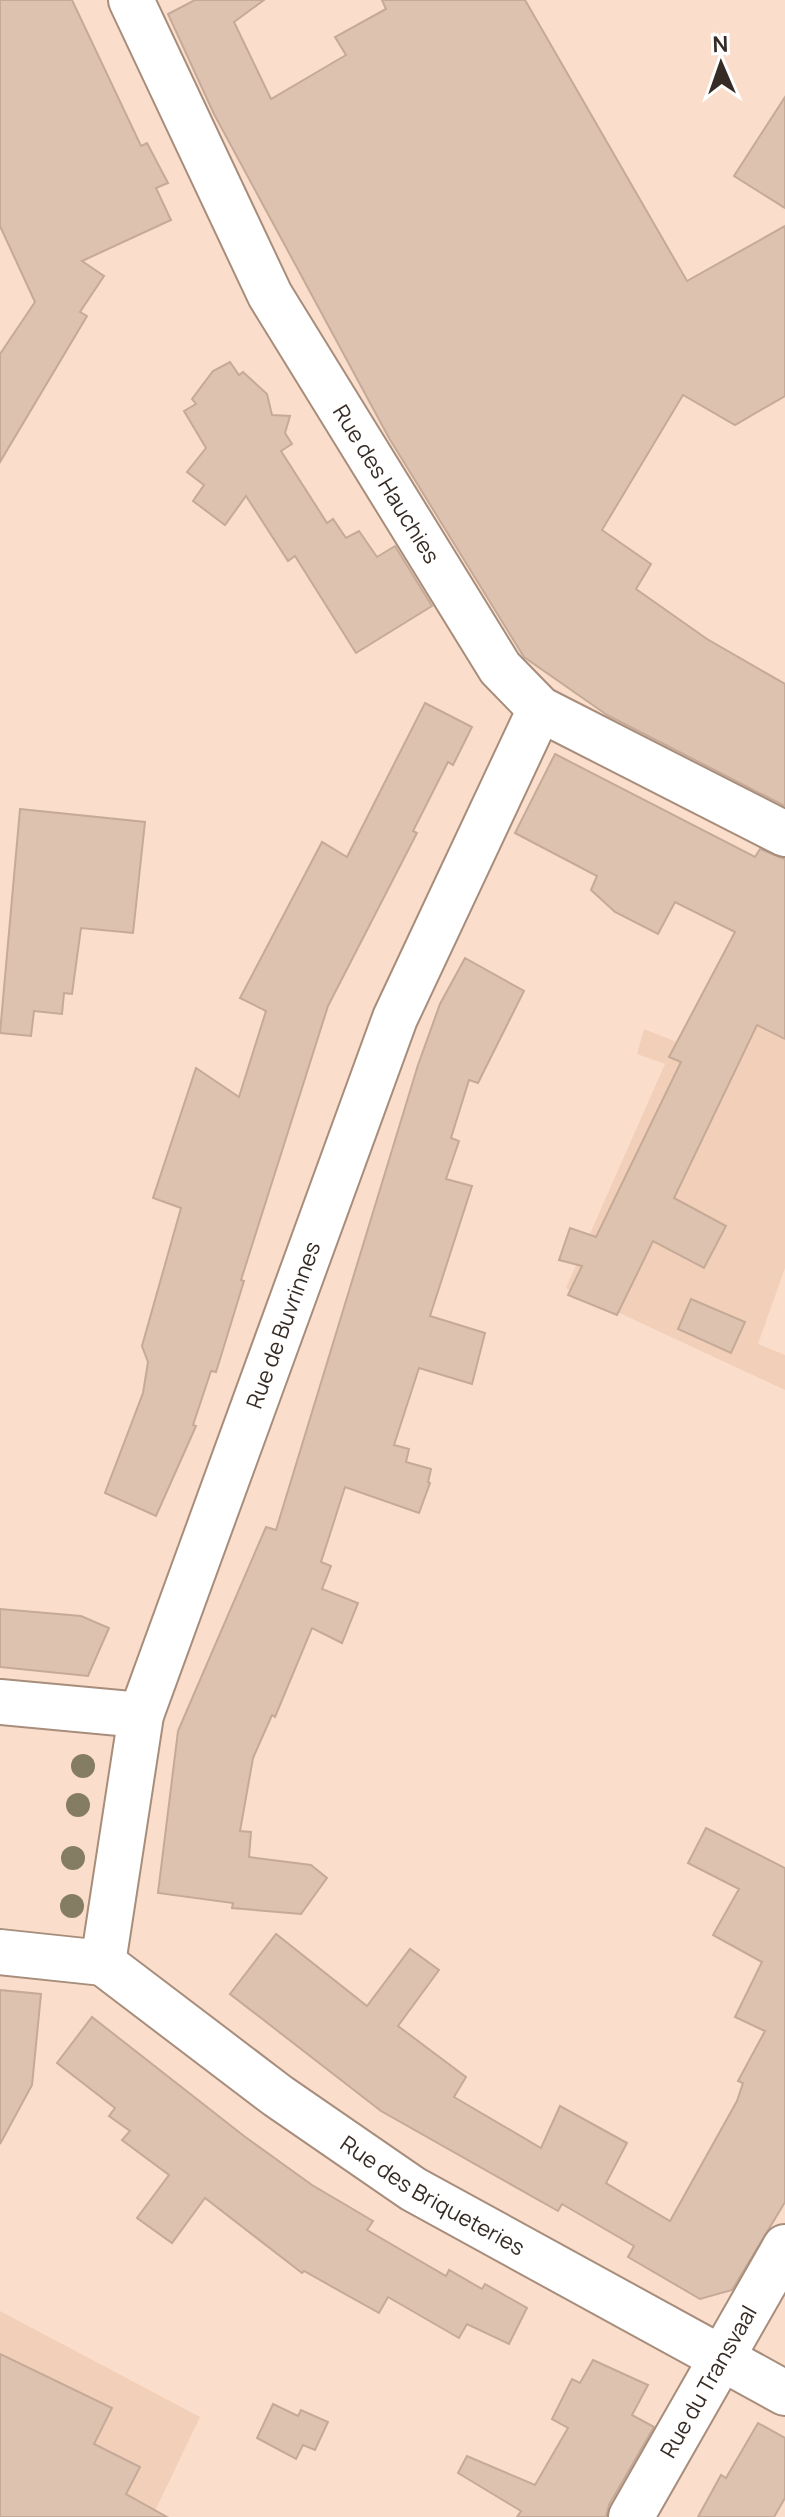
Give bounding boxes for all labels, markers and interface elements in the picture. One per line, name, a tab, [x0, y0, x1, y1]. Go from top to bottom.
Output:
north arrow	[681, 24, 761, 104]
text: N	[712, 29, 729, 59]
street label: Rue des Hauchies	[326, 399, 447, 569]
street label: Rue de Buvrinnes	[239, 1237, 327, 1413]
street label: Rue des Briqueteries	[335, 2128, 530, 2262]
street label: Rue du Transvaal	[653, 2300, 764, 2463]

